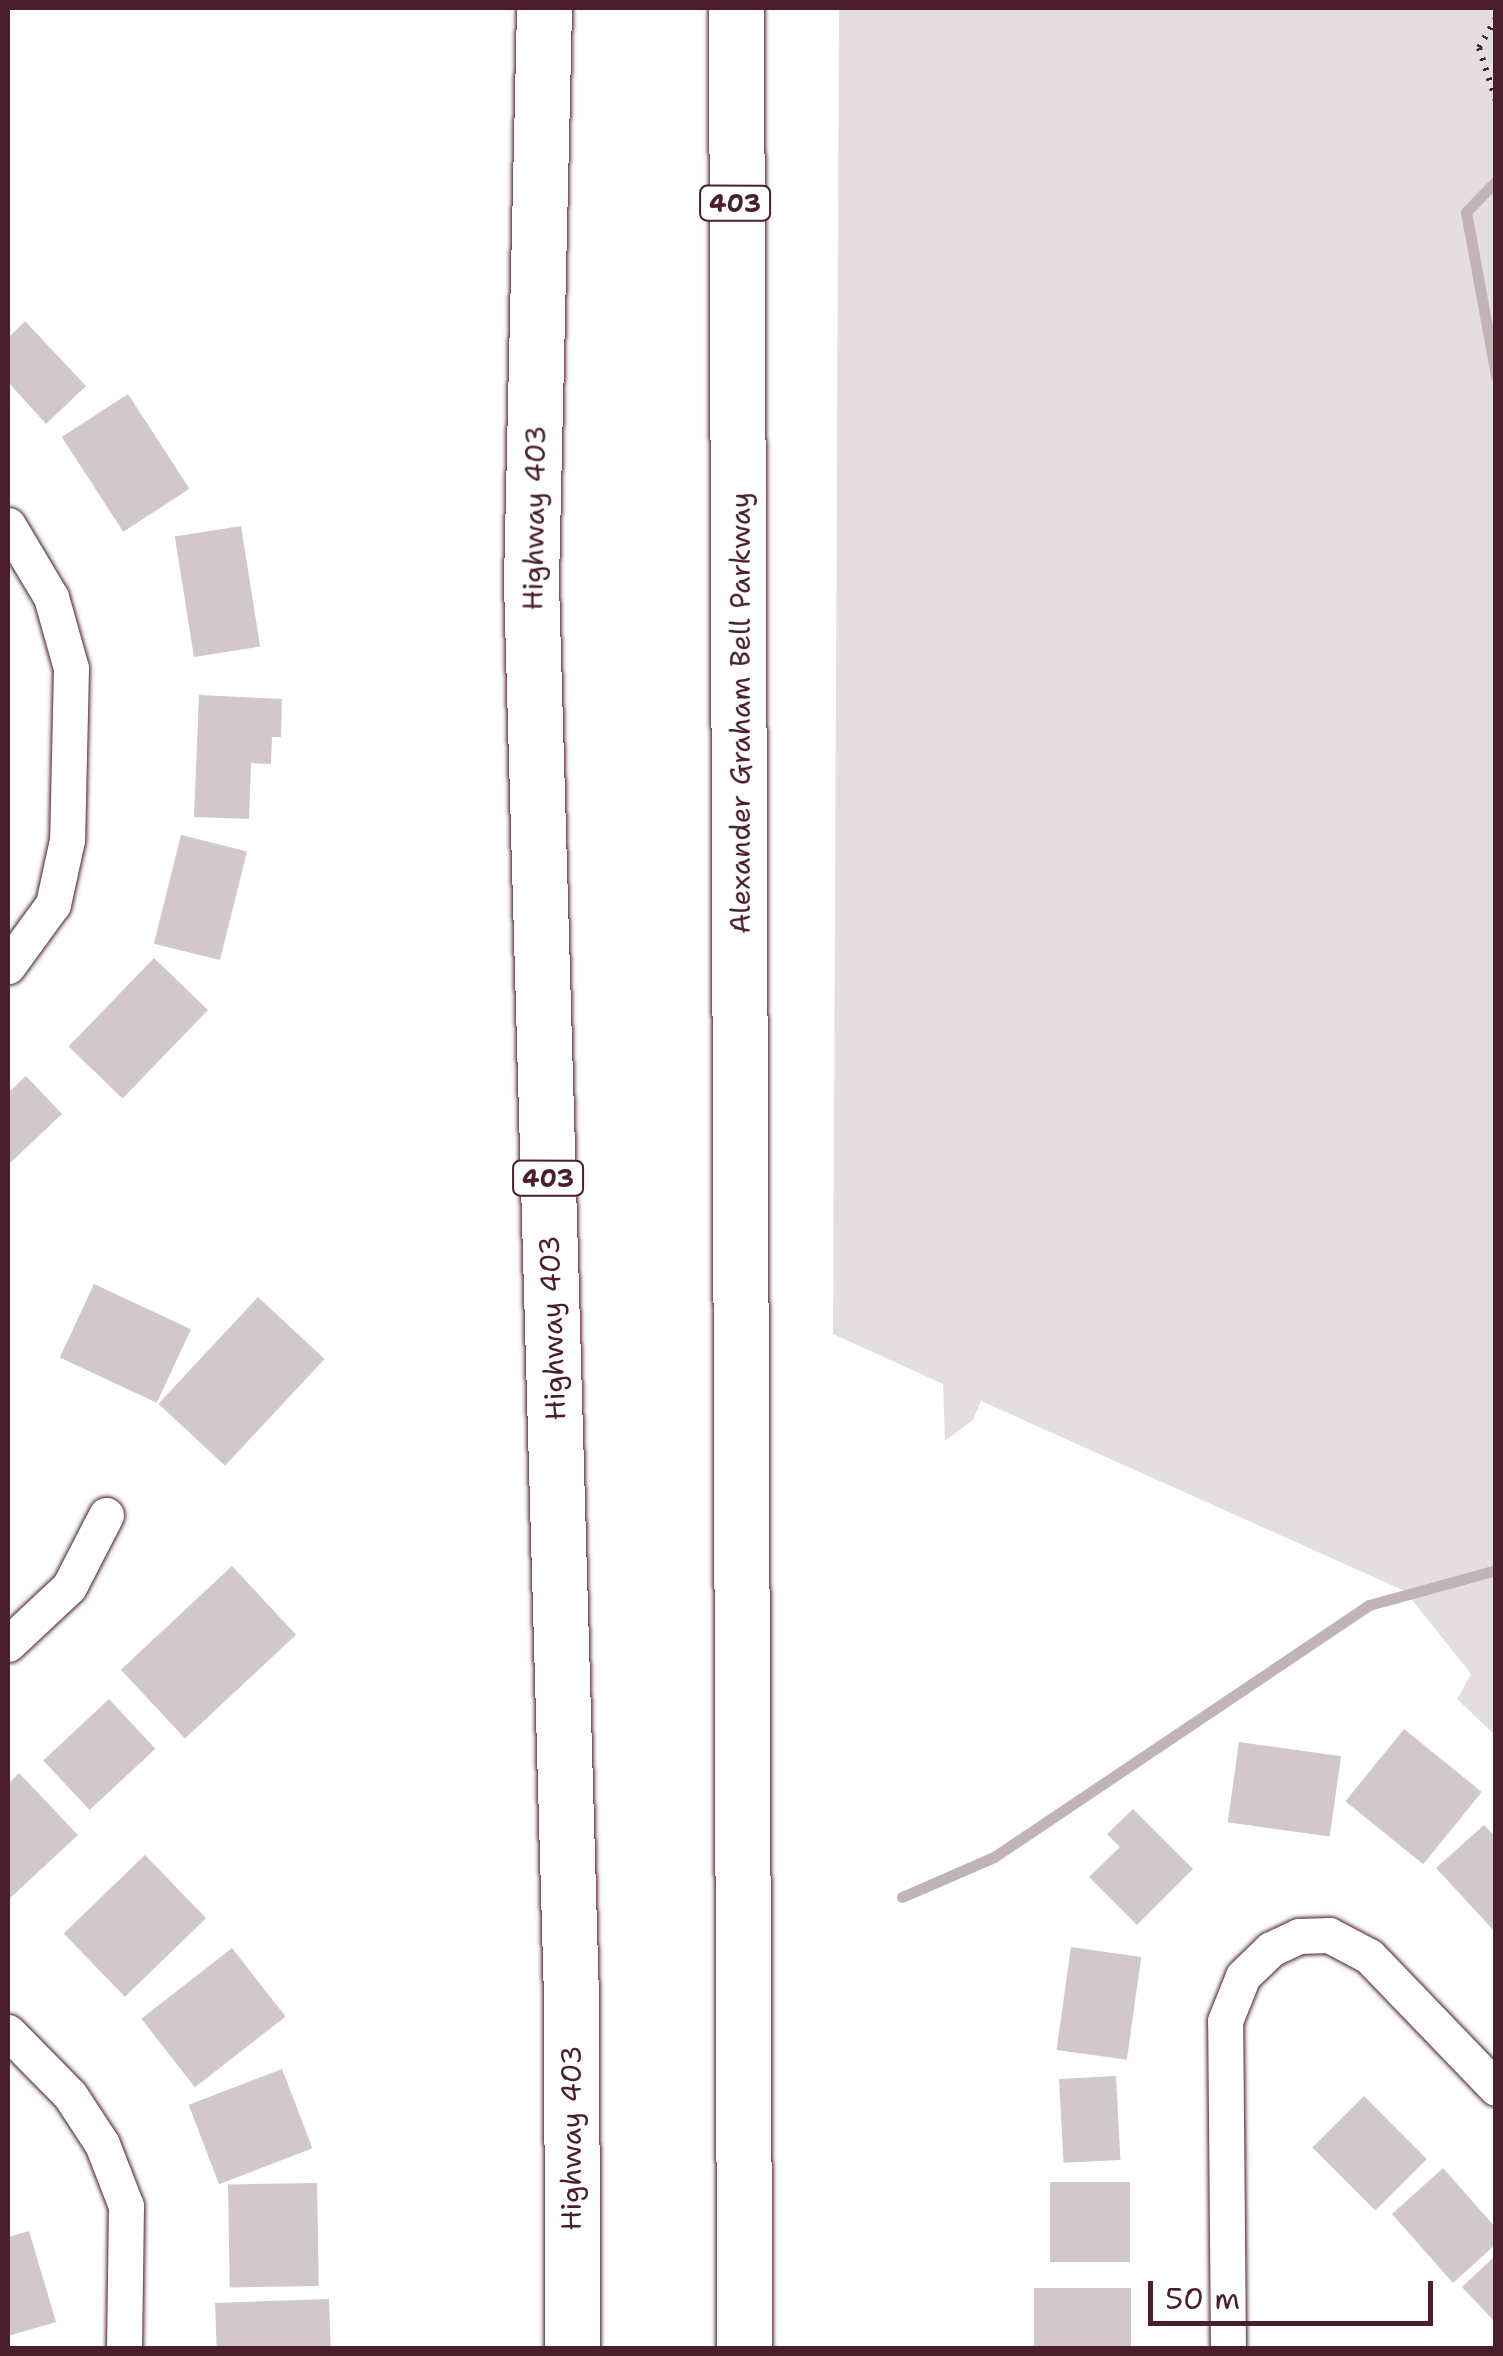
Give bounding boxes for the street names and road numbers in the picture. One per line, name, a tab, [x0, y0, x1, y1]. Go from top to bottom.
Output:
road number: 403	[698, 183, 772, 223]
street label: Highway 403	[516, 425, 552, 611]
street label: Alexander Graham Bell Parkway	[723, 492, 757, 934]
road number: 403	[510, 1158, 586, 1198]
street label: Highway 403	[532, 1235, 572, 1421]
street label: Highway 403	[554, 2045, 588, 2231]

